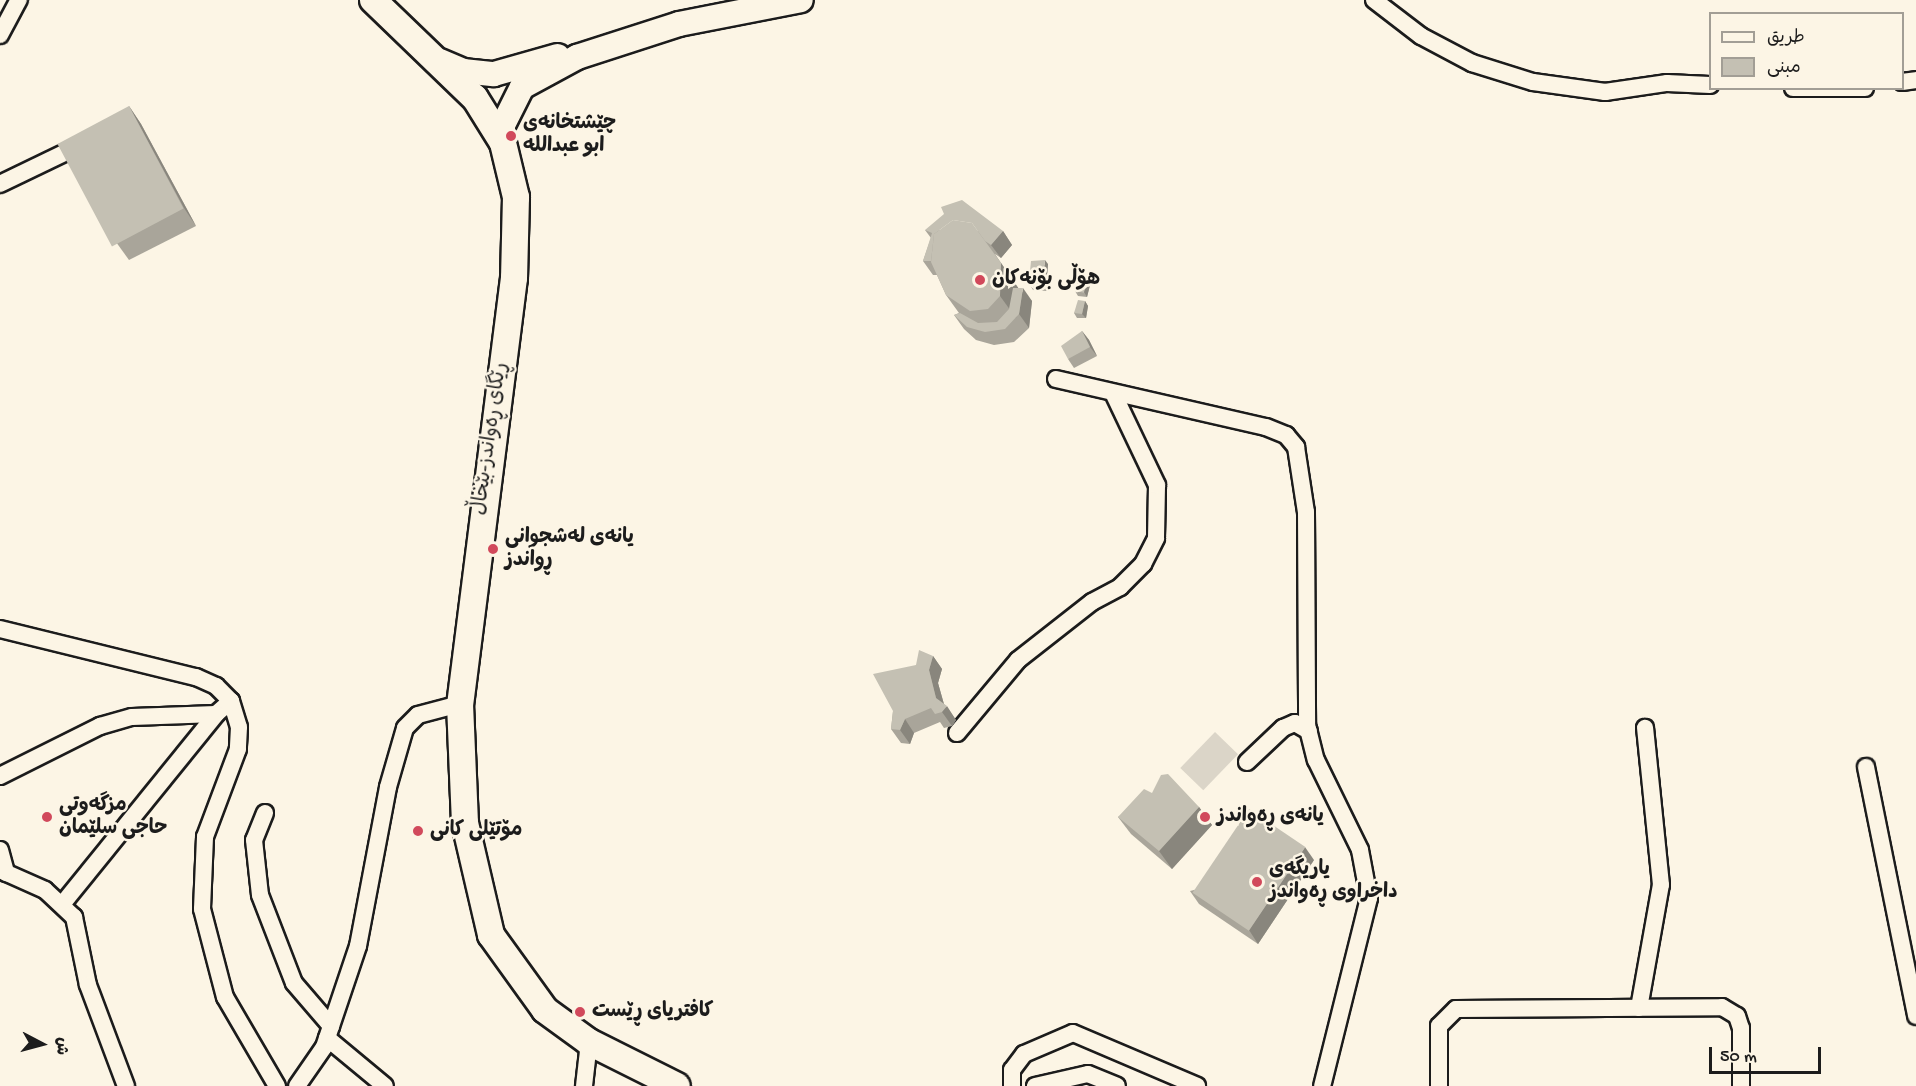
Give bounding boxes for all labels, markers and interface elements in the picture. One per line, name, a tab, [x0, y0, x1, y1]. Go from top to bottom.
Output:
legend	[1709, 12, 1904, 90]
text: طريق	[1767, 28, 1805, 49]
text: مبنى	[1767, 58, 1801, 79]
place label: چێشتخانەی ابو عبدالله	[523, 112, 616, 159]
marker: چێشتخانەی ابو عبدالله	[504, 129, 518, 143]
place label: هۆڵی بۆنەکان	[992, 268, 1100, 292]
marker: هۆڵی بۆنەکان	[973, 273, 987, 287]
street label: ڕێگای ڕەواندز-بێخاڵ	[468, 361, 514, 517]
place label: یانەی لەشجوانی ڕواندز	[505, 526, 634, 573]
marker: یانەی لەشجوانی ڕواندز	[486, 542, 500, 556]
place label: مزگەوتی حاجی سلێمان	[59, 794, 167, 841]
place label: یانەی ڕەواندز	[1217, 805, 1324, 829]
marker: مزگەوتی حاجی سلێمان	[40, 810, 54, 824]
marker: یانەی ڕەواندز	[1198, 810, 1212, 824]
place label: مۆتێلی کانی	[430, 819, 522, 843]
marker: مۆتێلی کانی	[411, 824, 425, 838]
place label: یاریگەی داخراوی ڕەواندز	[1269, 858, 1397, 905]
marker: یاریگەی داخراوی ڕەواندز	[1250, 875, 1264, 889]
place label: کافتریای ڕێست	[592, 1000, 713, 1024]
marker: کافتریای ڕێست	[573, 1005, 587, 1019]
north arrow	[12, 1014, 72, 1074]
scale bar	[1712, 1035, 1824, 1073]
text: ش	[50, 1036, 71, 1056]
text: 50 m	[1720, 1047, 1757, 1068]

